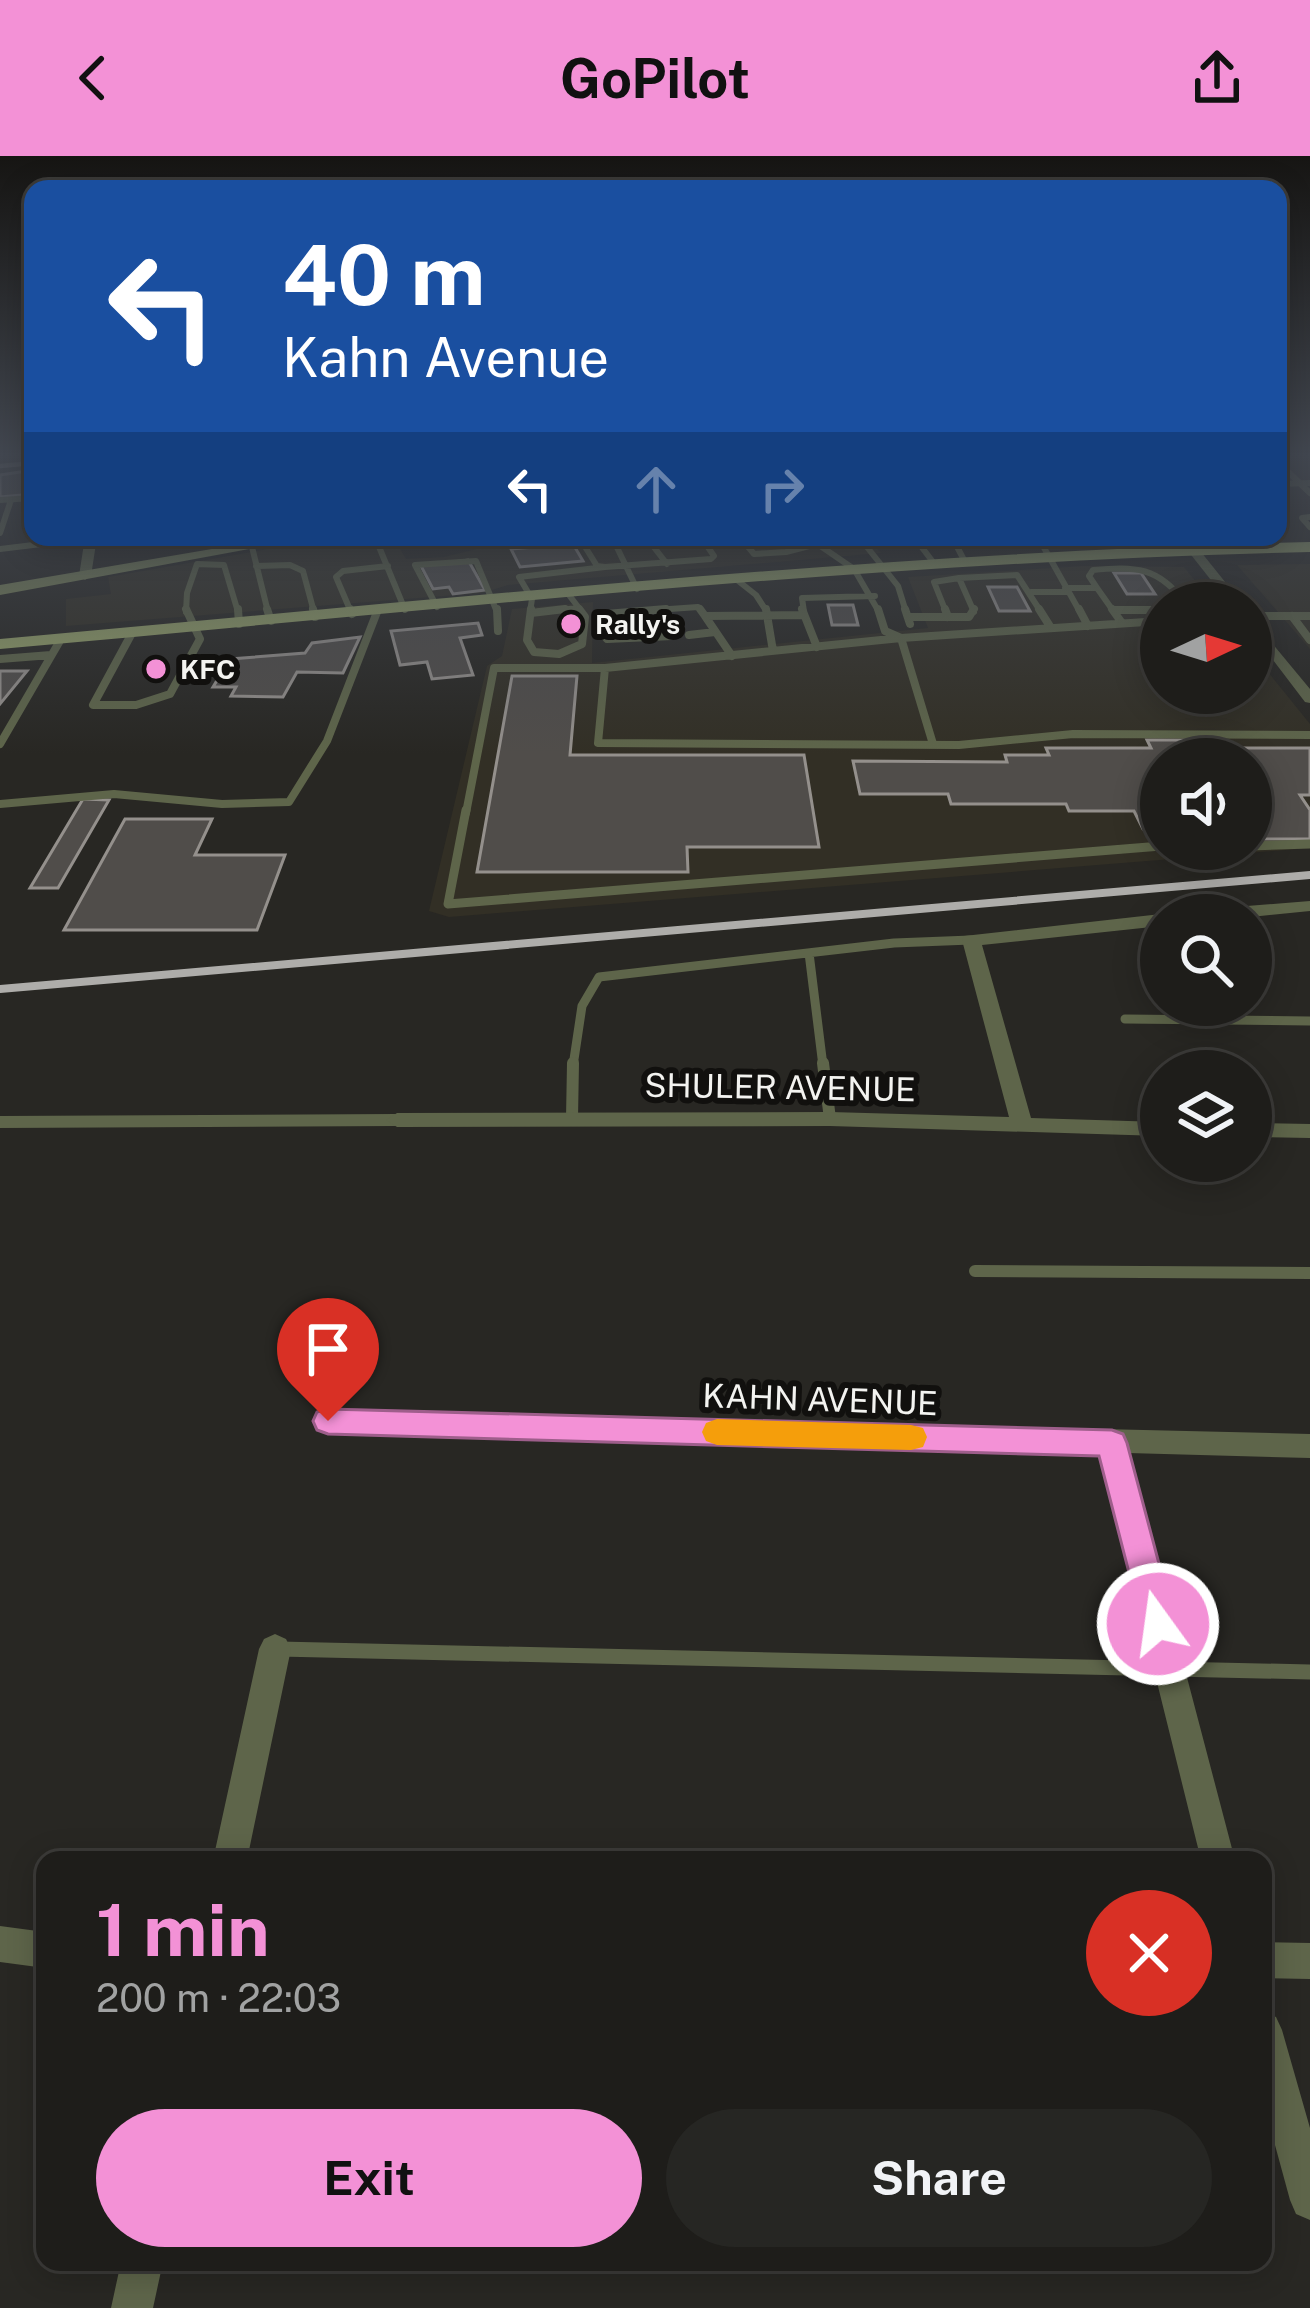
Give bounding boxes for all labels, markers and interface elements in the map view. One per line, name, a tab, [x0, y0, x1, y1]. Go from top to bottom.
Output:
icon: back	[60, 45, 126, 111]
icon: share	[1184, 45, 1250, 111]
text: GoPilot	[560, 47, 750, 110]
text: 40 m	[282, 225, 485, 324]
icon: left	[84, 228, 240, 384]
text: Kahn Avenue	[282, 326, 609, 389]
icon: left	[497, 456, 563, 522]
icon: ahead	[623, 456, 689, 522]
icon: right	[749, 456, 815, 522]
north arrow	[1140, 582, 1272, 714]
map controls	[1140, 582, 1272, 1182]
place label: Rally's	[595, 608, 680, 640]
marker: Rally's	[558, 611, 584, 637]
place label: KFC	[180, 653, 235, 685]
marker: KFC	[143, 656, 169, 682]
button: sound	[1140, 738, 1272, 870]
button: search	[1140, 894, 1272, 1026]
button: layers	[1140, 1050, 1272, 1182]
street label: SHULER AVENUE	[644, 1066, 916, 1108]
pin	[277, 1298, 379, 1421]
icon: arrive	[295, 1316, 361, 1382]
street label: KAHN AVENUE	[702, 1376, 938, 1422]
position arrow	[1095, 1561, 1221, 1687]
text: 1 min	[96, 1888, 270, 1972]
button: close	[1086, 1890, 1212, 2016]
text: 200 m · 22:03	[96, 1975, 341, 2021]
button: Exit	[96, 2109, 642, 2247]
button: Share	[666, 2109, 1212, 2247]

